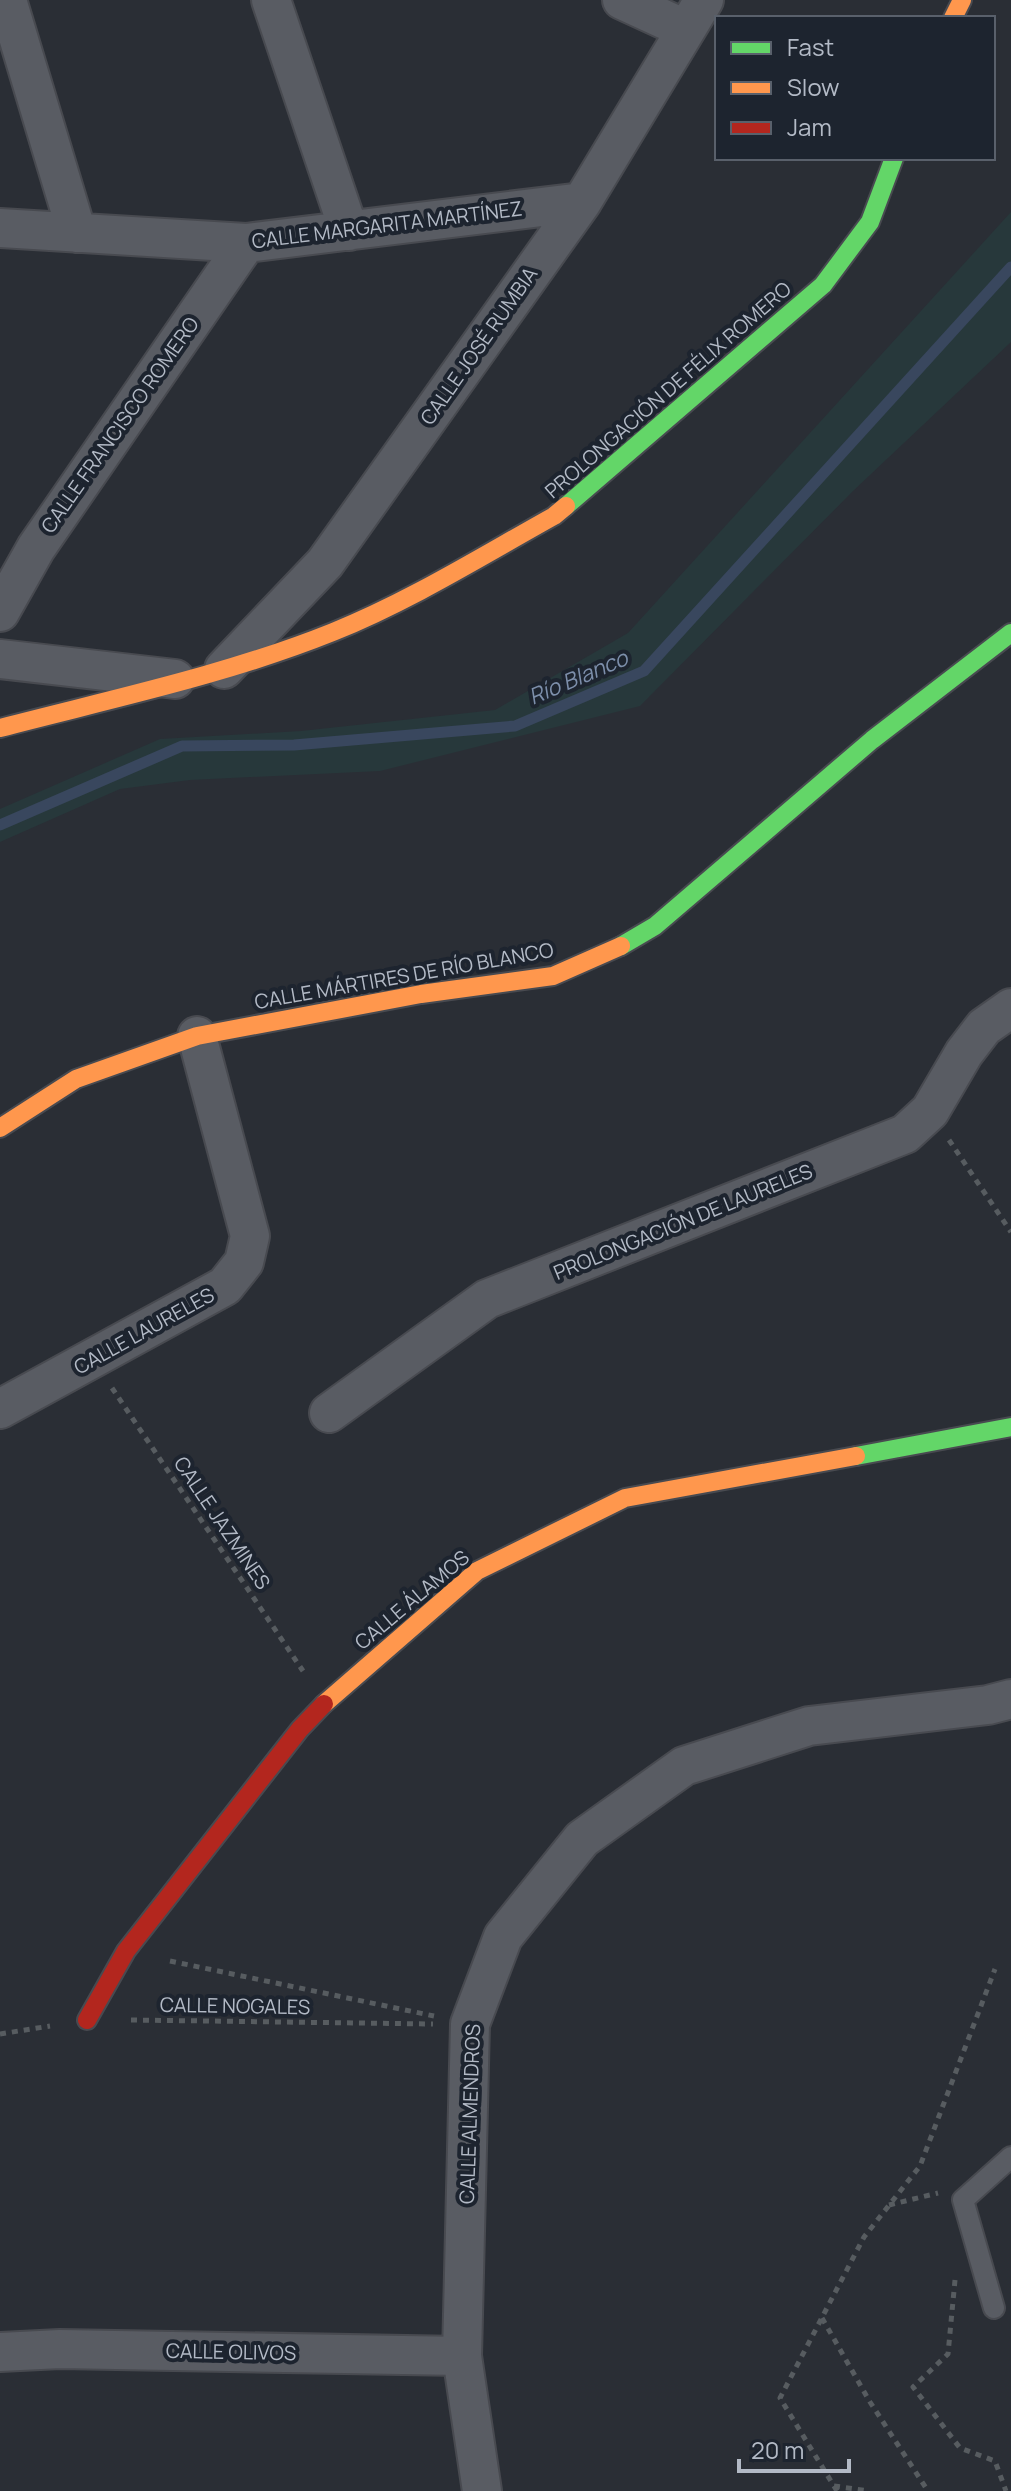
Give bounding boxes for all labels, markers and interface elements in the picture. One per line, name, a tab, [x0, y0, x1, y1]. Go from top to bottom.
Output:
legend	[715, 16, 995, 160]
text: Fast	[787, 30, 834, 63]
text: Slow	[787, 70, 840, 103]
text: Jam	[787, 110, 832, 143]
street label: CALLE MARGARITA MARTÍNEZ	[250, 195, 524, 255]
street label: CALLE JOSÉ RUMBIA	[414, 261, 543, 430]
street label: PROLONGACIÓN DE FÉLIX ROMERO	[539, 275, 796, 504]
street label: CALLE FRANCISCO ROMERO	[35, 311, 205, 538]
water label: Río Blanco	[524, 642, 634, 711]
street label: CALLE MÁRTIRES DE RÍO BLANCO	[252, 936, 556, 1015]
street label: PROLONGACIÓN DE LAURELES	[549, 1157, 816, 1286]
street label: CALLE LAURELES	[69, 1281, 219, 1380]
street label: CALLE JAZMINES	[168, 1451, 277, 1594]
street label: CALLE ÁLAMOS	[349, 1544, 475, 1655]
street label: CALLE NOGALES	[160, 1991, 310, 2020]
street label: CALLE ALMENDROS	[453, 2024, 486, 2204]
street label: CALLE OLIVOS	[166, 2337, 296, 2366]
scale bar	[739, 2423, 849, 2473]
text: 20 m	[751, 2433, 804, 2466]

